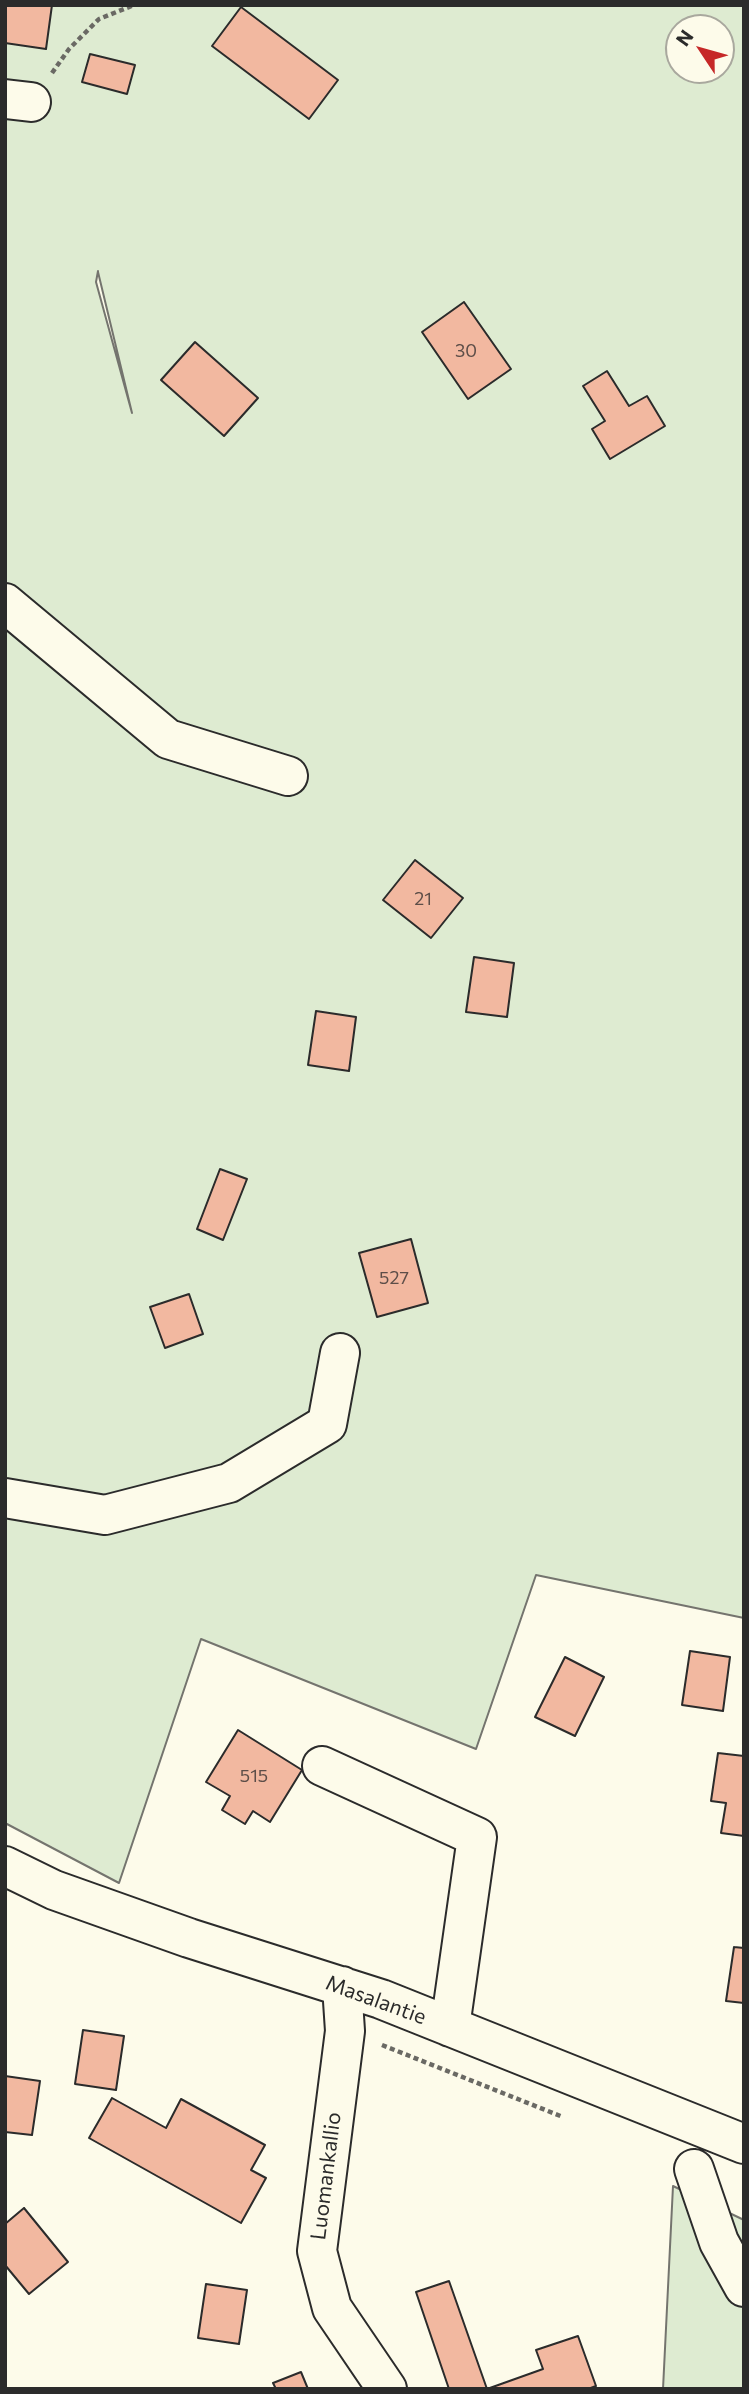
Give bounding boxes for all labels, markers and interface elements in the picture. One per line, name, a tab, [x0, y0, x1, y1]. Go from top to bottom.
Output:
north arrow	[665, 14, 735, 84]
text: N	[671, 25, 698, 50]
house number: 30	[455, 340, 477, 362]
house number: 21	[414, 888, 432, 910]
house number: 527	[379, 1267, 409, 1289]
house number: 515	[240, 1765, 268, 1787]
street label: Masalantie	[322, 1970, 430, 2030]
street label: Luomankallio	[306, 2111, 346, 2241]

